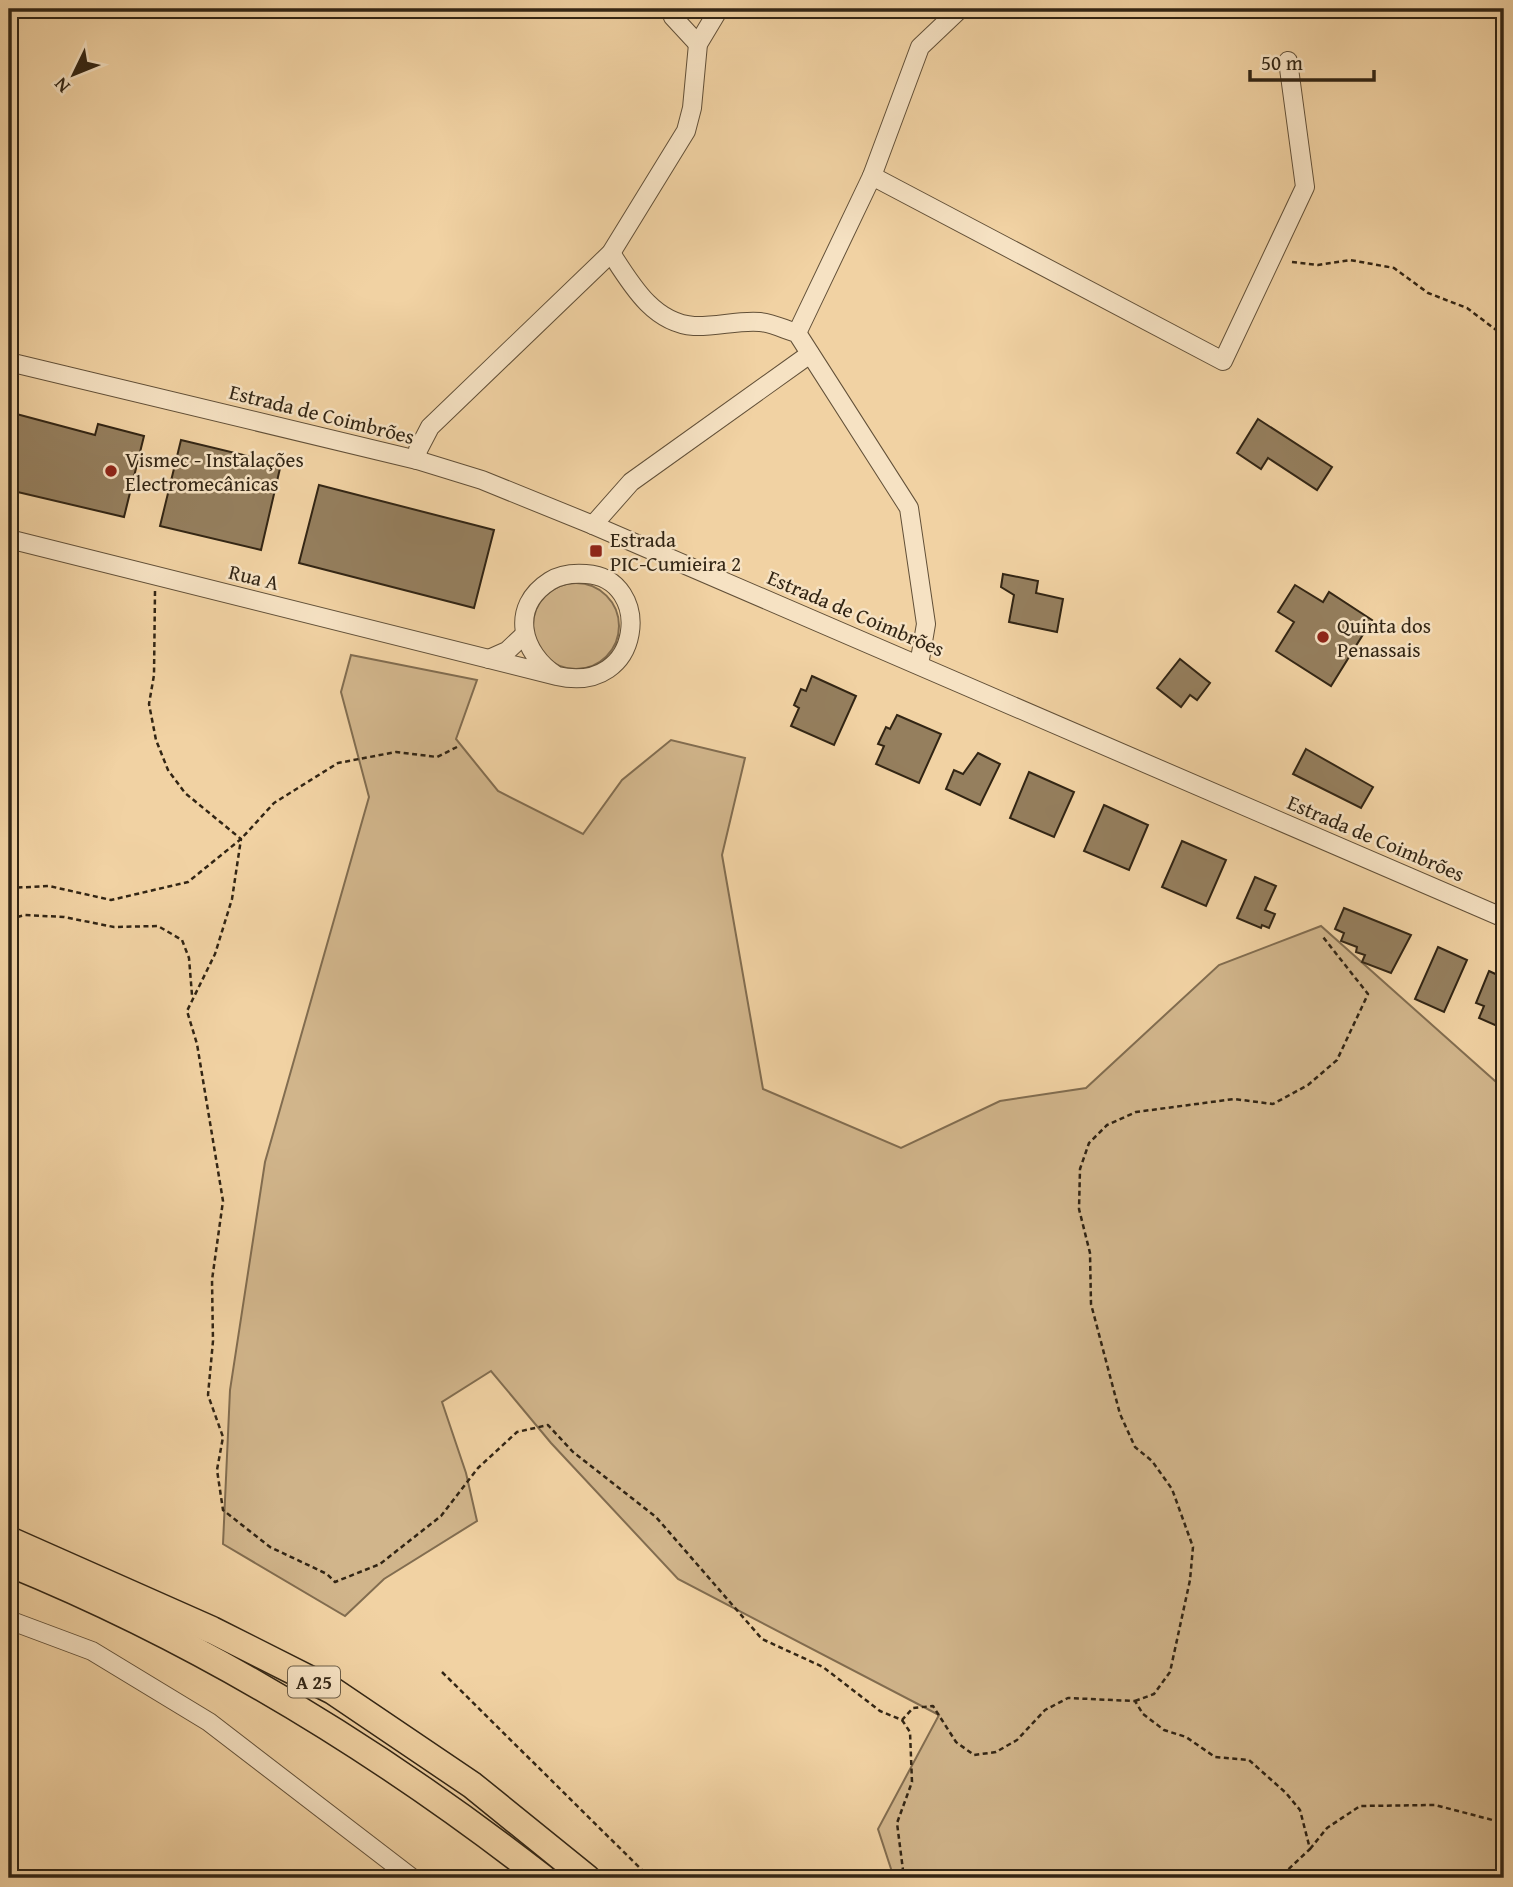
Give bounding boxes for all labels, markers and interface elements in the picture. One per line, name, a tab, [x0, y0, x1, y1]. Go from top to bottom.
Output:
north arrow	[38, 38, 108, 108]
scale bar	[1250, 38, 1375, 82]
text: 50 m	[1261, 47, 1303, 78]
text: N	[47, 71, 76, 100]
street label: Estrada de Coimbrões	[226, 376, 418, 452]
place label: Vismec - Instalações Electromecânicas	[125, 444, 304, 499]
marker: Vismec - Instalações Electromecânicas	[103, 463, 119, 479]
place label: Estrada PIC-Cumieira 2	[610, 524, 741, 579]
marker: Estrada PIC-Cumieira 2	[588, 543, 604, 559]
street label: Rua A	[226, 556, 283, 598]
street label: Estrada de Coimbrões	[763, 562, 949, 664]
place label: Quinta dos Penassais	[1337, 610, 1431, 665]
marker: Quinta dos Penassais	[1315, 629, 1331, 645]
street label: Estrada de Coimbrões	[1283, 787, 1469, 889]
road number: A 25	[288, 1666, 340, 1698]

